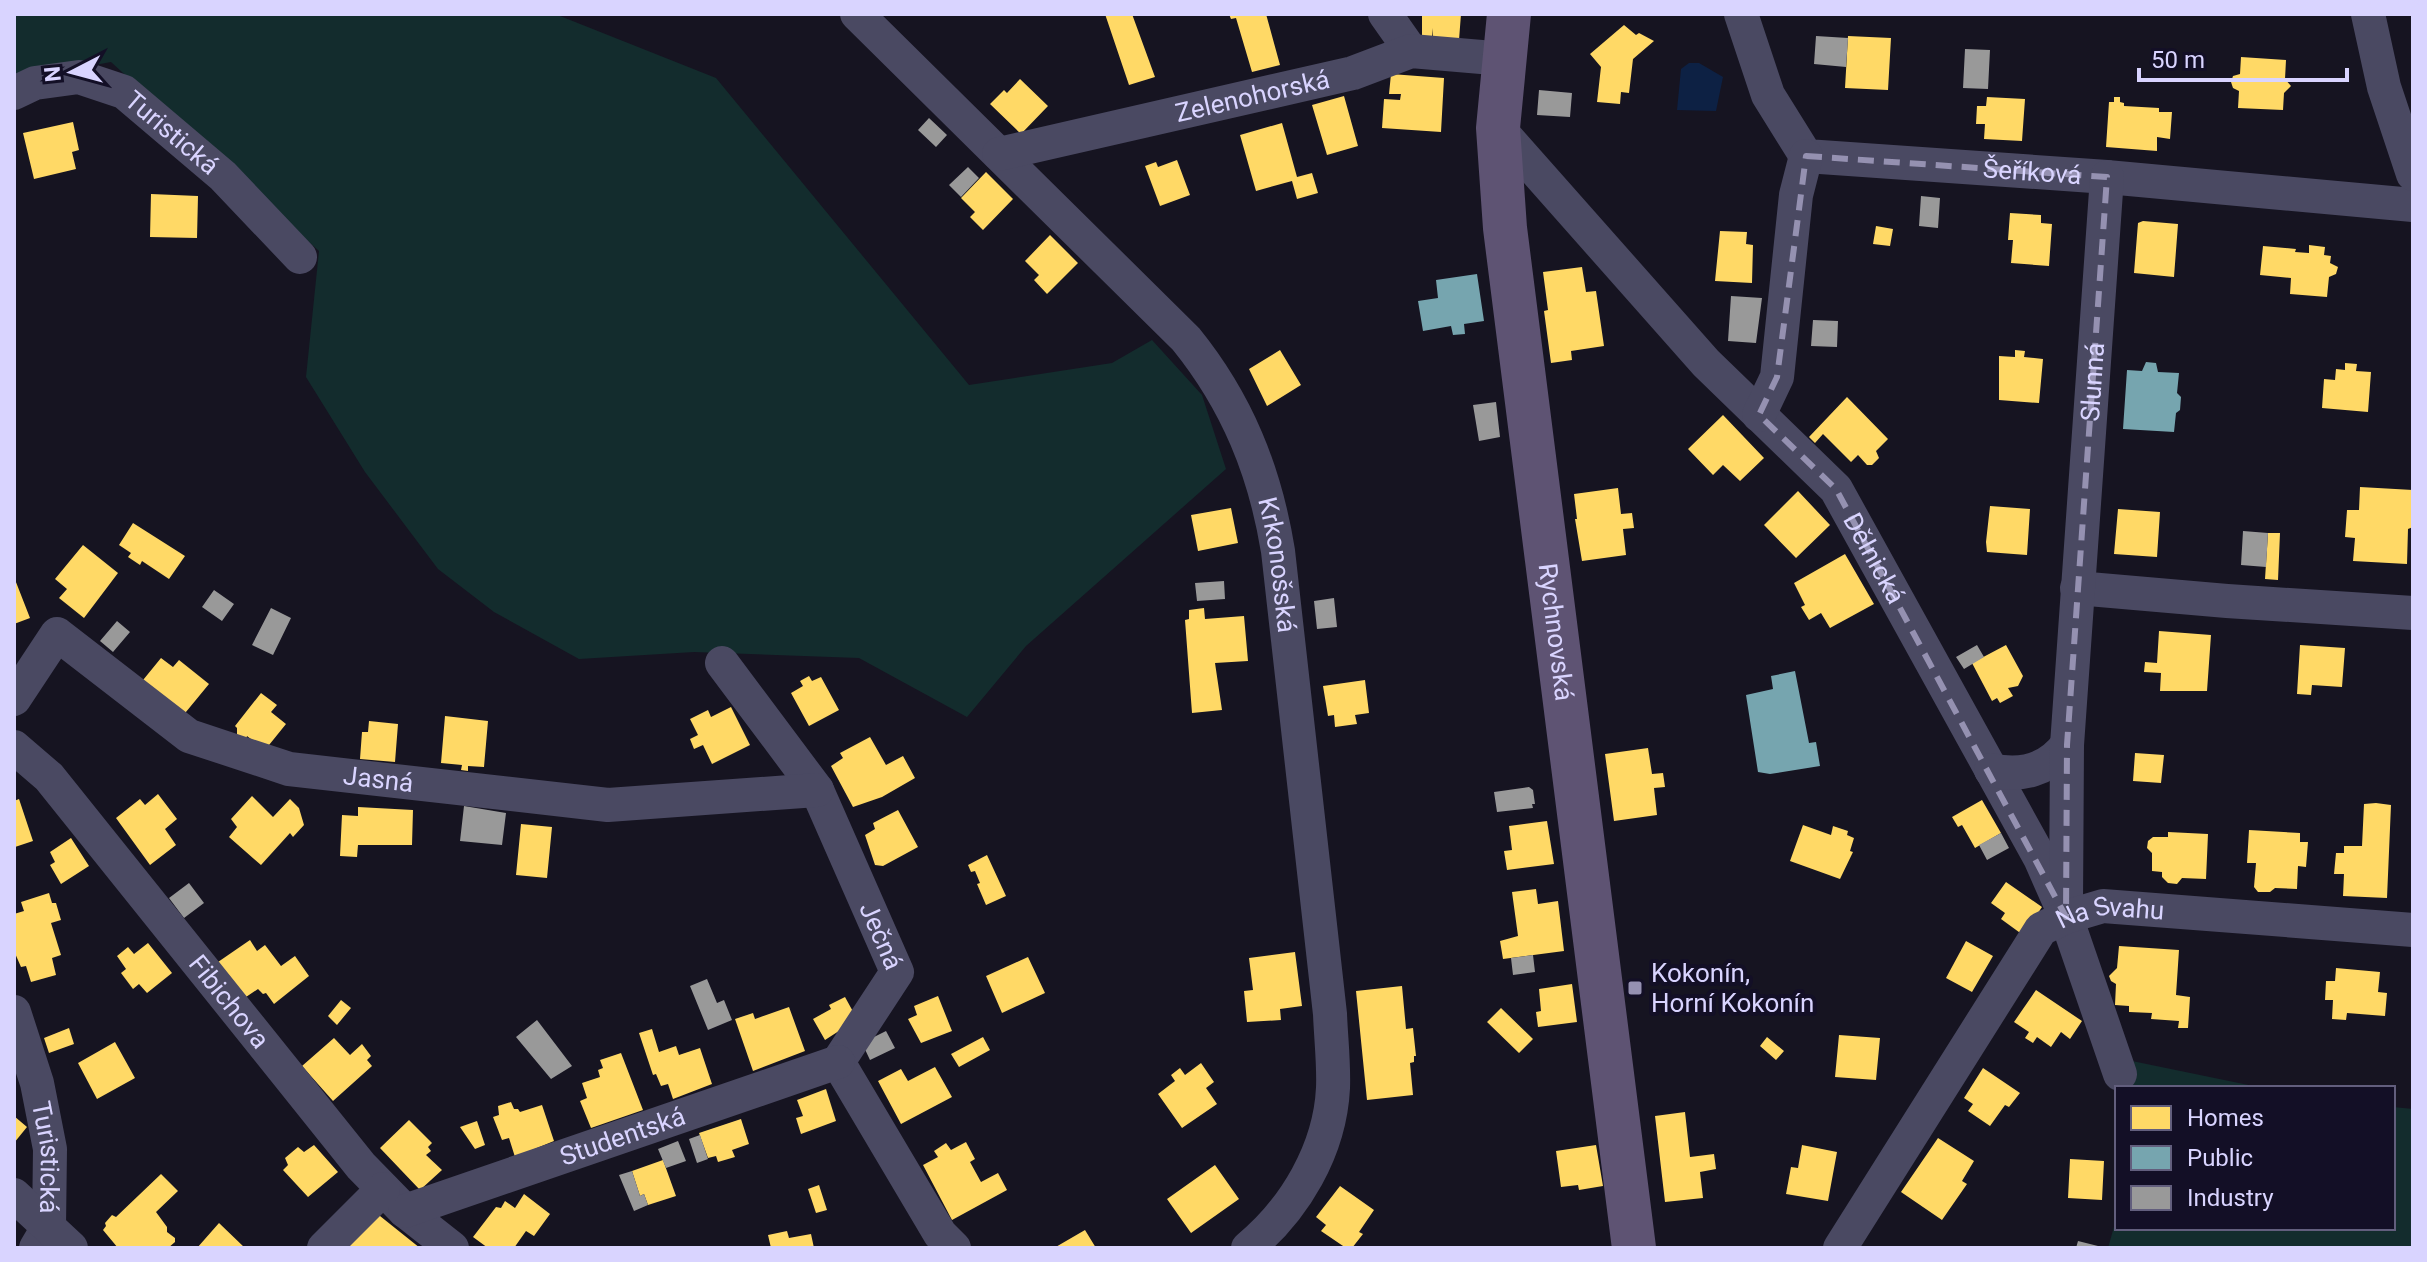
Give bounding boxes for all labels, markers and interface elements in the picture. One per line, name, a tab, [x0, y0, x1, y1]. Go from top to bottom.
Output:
north arrow	[32, 32, 112, 112]
scale bar	[2139, 32, 2347, 82]
text: 50 m	[2151, 46, 2205, 74]
street label: Zelenohorská	[1173, 64, 1332, 128]
text: N	[39, 65, 66, 83]
street label: Turistická	[119, 85, 225, 181]
street label: Šeříková	[1982, 153, 2083, 190]
street label: Slunná	[2075, 341, 2110, 422]
street label: Krkonošská	[1252, 494, 1302, 634]
street label: Dělnická	[1837, 508, 1911, 609]
street label: Rychnovská	[1533, 561, 1580, 703]
street label: Jasná	[342, 760, 415, 798]
street label: Na Svahu	[2051, 890, 2166, 935]
street label: Ječná	[853, 898, 909, 974]
street label: Fibichova	[183, 949, 275, 1054]
place label: Kokonín, Horní Kokonín	[1651, 958, 1814, 1018]
marker: Kokonín, Horní Kokonín	[1626, 979, 1644, 997]
legend	[2115, 1086, 2395, 1230]
street label: Turistická	[26, 1099, 65, 1214]
street label: Studentská	[556, 1101, 689, 1172]
text: Homes	[2187, 1104, 2264, 1132]
text: Public	[2187, 1144, 2253, 1172]
text: Industry	[2187, 1184, 2274, 1212]

